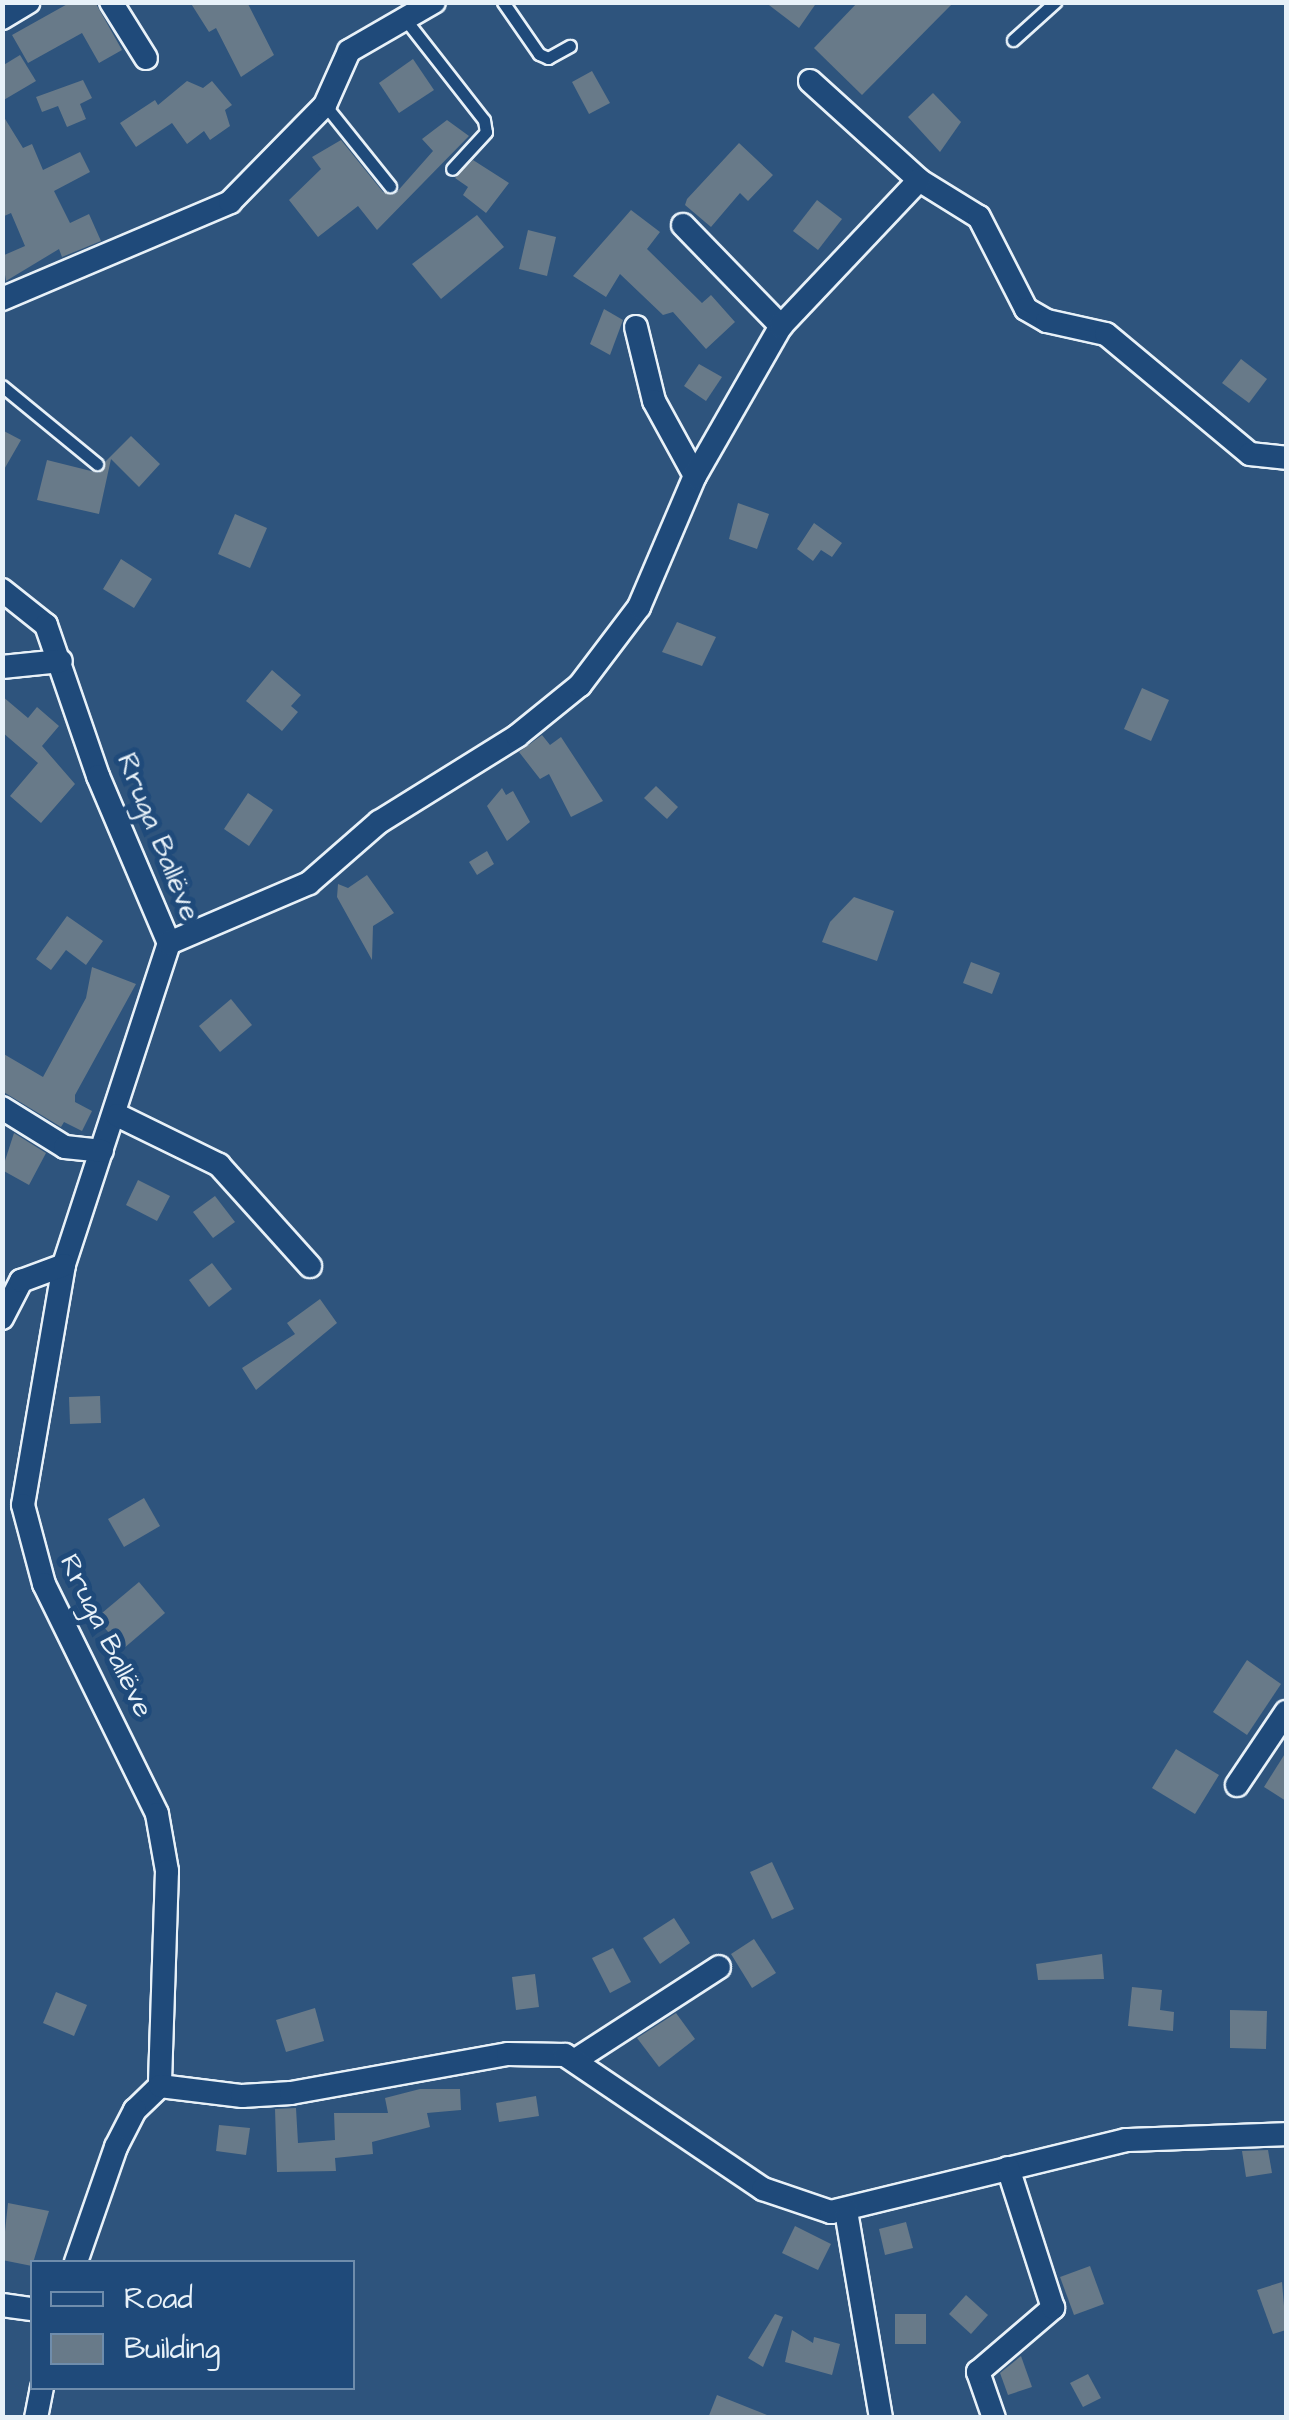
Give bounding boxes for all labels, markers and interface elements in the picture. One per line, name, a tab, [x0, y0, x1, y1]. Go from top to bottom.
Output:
street label: Rruga Ballëve	[109, 749, 207, 925]
street label: Rruga Ballëve	[52, 1549, 160, 1723]
legend	[30, 2260, 355, 2390]
text: Road	[124, 2278, 193, 2320]
text: Building	[124, 2328, 220, 2370]

